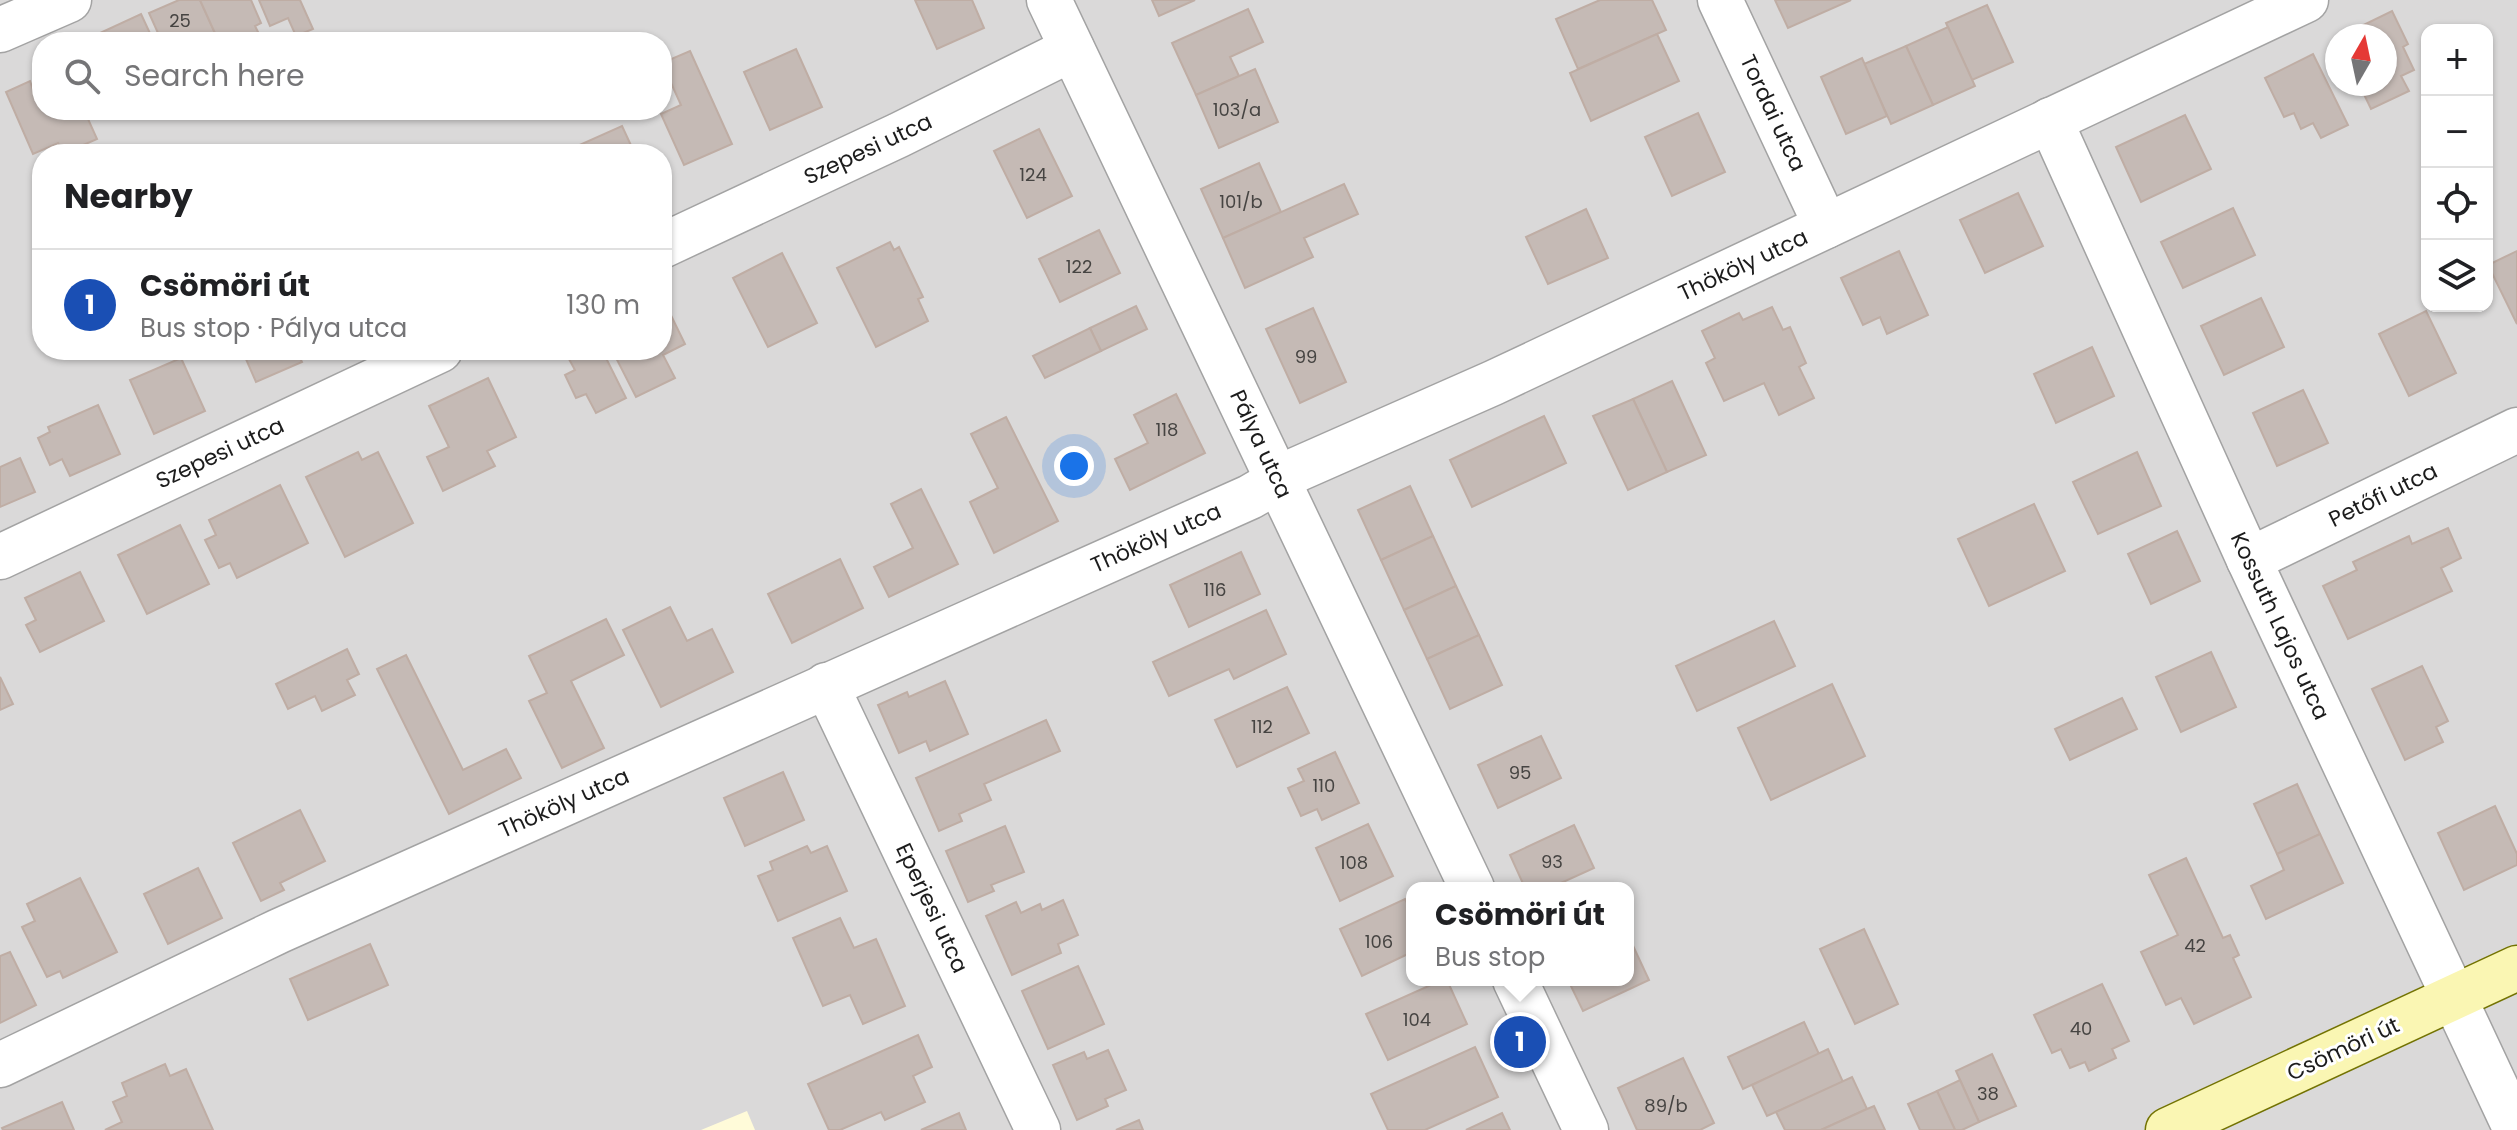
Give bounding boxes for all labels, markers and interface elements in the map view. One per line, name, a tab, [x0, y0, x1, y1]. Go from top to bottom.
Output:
house number: 25	[169, 8, 191, 33]
north arrow	[2325, 24, 2397, 96]
map controls	[2421, 24, 2493, 312]
button: +	[2421, 24, 2493, 96]
search box	[32, 32, 672, 120]
street label: Tordai utca	[1732, 50, 1814, 176]
icon: search	[60, 54, 104, 98]
text: Search here	[124, 54, 305, 97]
button: −	[2421, 96, 2493, 168]
house number: 103/a	[1213, 97, 1261, 122]
street label: Szepesi utca	[799, 106, 937, 192]
house number: 124	[1019, 162, 1047, 187]
button: locate	[2421, 168, 2493, 240]
text: Nearby	[64, 172, 193, 220]
house number: 101/b	[1219, 189, 1263, 214]
street label: Thököly utca	[1673, 221, 1813, 309]
button: layers	[2421, 240, 2493, 312]
house number: 122	[1066, 254, 1092, 279]
text: Csömöri út	[140, 264, 310, 307]
text: 1	[85, 287, 95, 323]
text: 130 m	[566, 287, 640, 323]
text: Bus stop · Pálya utca	[140, 310, 407, 346]
house number: 99	[1295, 344, 1317, 369]
street label: Pálya utca	[1222, 385, 1300, 503]
street label: Szepesi utca	[151, 410, 289, 496]
house number: 118	[1156, 417, 1178, 442]
your location	[1054, 446, 1094, 486]
street label: Petőfi utca	[2323, 455, 2443, 535]
street label: Thököly utca	[1086, 495, 1226, 581]
street label: Kossuth Lajos utca	[2223, 527, 2337, 725]
house number: 116	[1204, 577, 1226, 602]
house number: 112	[1251, 714, 1273, 739]
street label: Thököly utca	[494, 760, 634, 846]
house number: 95	[1509, 760, 1531, 785]
house number: 110	[1313, 773, 1335, 798]
street label: Eperjesi utca	[888, 838, 976, 978]
house number: 93	[1541, 849, 1563, 874]
house number: 108	[1340, 850, 1368, 875]
popup	[1406, 882, 1634, 986]
text: Csömöri út	[1435, 893, 1605, 936]
house number: 106	[1365, 929, 1393, 954]
house number: 42	[2184, 933, 2206, 958]
text: Bus stop	[1435, 939, 1545, 975]
house number: 104	[1403, 1007, 1431, 1032]
street label: Csömöri út	[2282, 1009, 2404, 1089]
pin: 1	[1494, 1012, 1546, 1072]
house number: 40	[2070, 1016, 2092, 1041]
house number: 38	[1977, 1081, 1999, 1106]
house number: 89/b	[1644, 1093, 1688, 1118]

